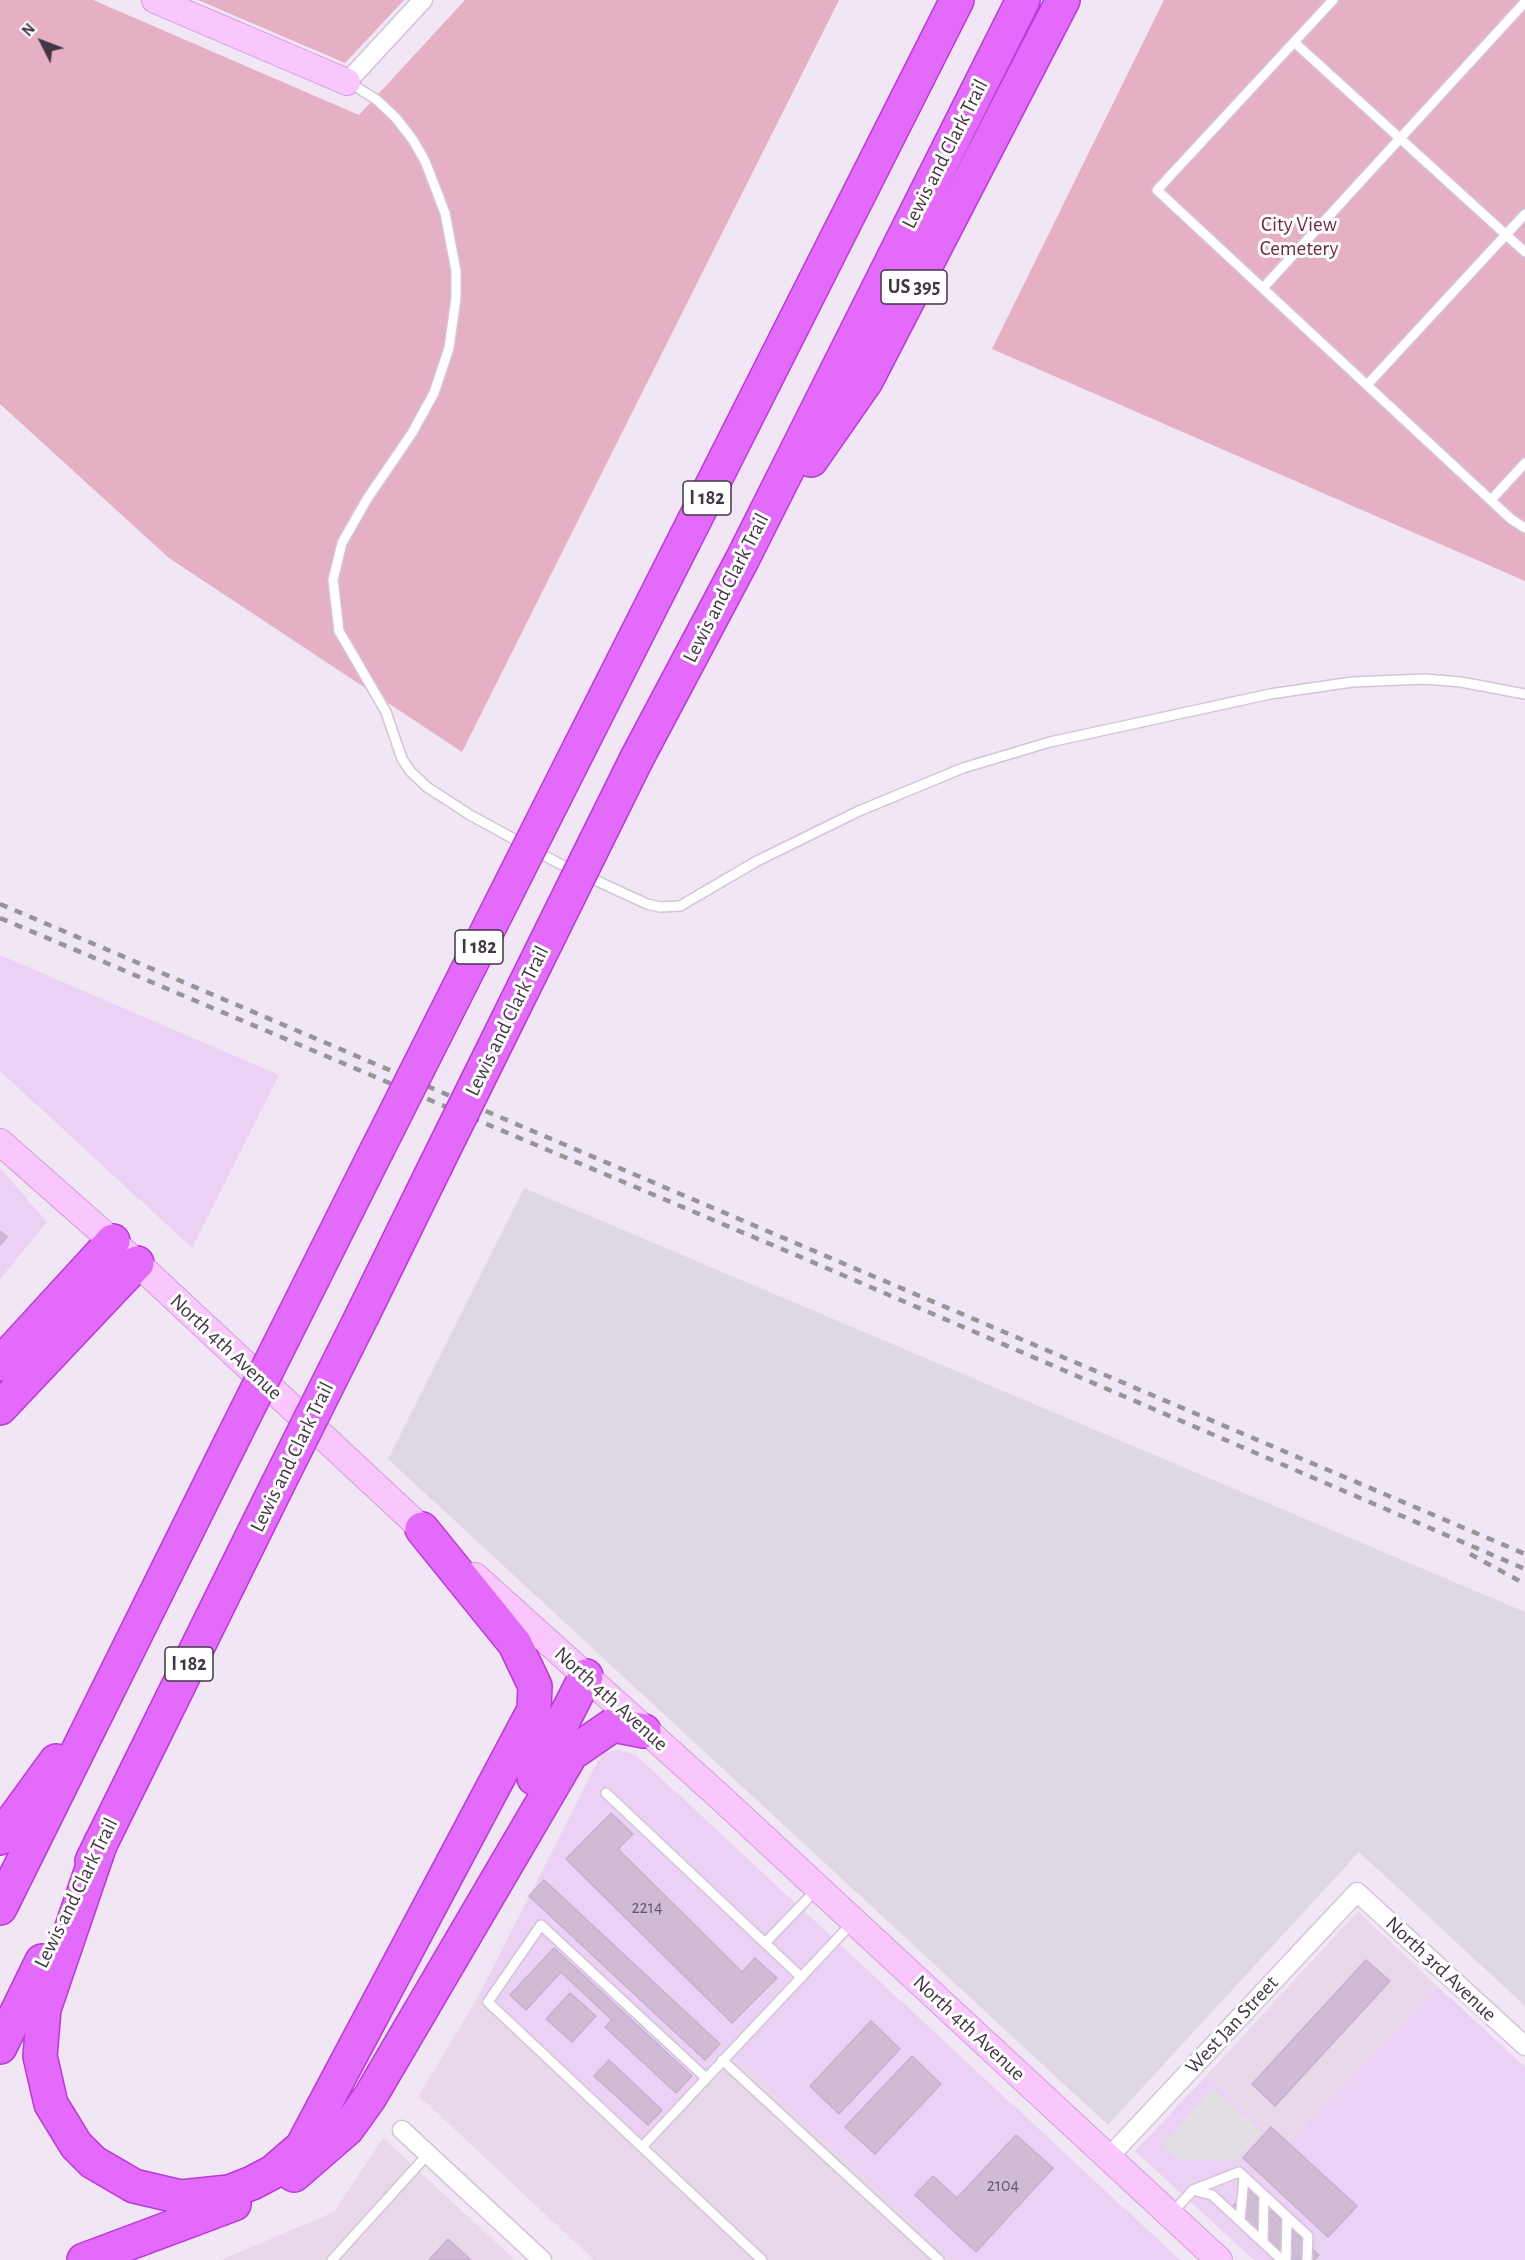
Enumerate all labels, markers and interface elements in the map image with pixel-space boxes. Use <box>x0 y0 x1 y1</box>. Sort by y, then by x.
north arrow <box>12 12 72 72</box>
text: N <box>19 20 38 39</box>
street label: Lewis and Clark Trail <box>897 75 993 233</box>
park label: City View Cemetery <box>1260 212 1338 262</box>
road number: US 395 <box>881 270 947 304</box>
road number: I 182 <box>683 481 731 515</box>
street label: Lewis and Clark Trail <box>678 509 774 667</box>
road number: I 182 <box>455 930 503 964</box>
street label: Lewis and Clark Trail <box>460 942 554 1100</box>
street label: North 4th Avenue <box>165 1289 287 1405</box>
street label: Lewis and Clark Trail <box>245 1378 339 1536</box>
street label: North 4th Avenue <box>549 1641 673 1757</box>
road number: I 182 <box>165 1647 213 1681</box>
street label: Lewis and Clark Trail <box>29 1814 123 1972</box>
house number: 2214 <box>631 1897 663 1919</box>
street label: North 3rd Avenue <box>1380 1911 1502 2027</box>
street label: North 4th Avenue <box>908 1970 1030 2086</box>
street label: West Jan Street <box>1180 1971 1284 2079</box>
house number: 2104 <box>987 2175 1019 2197</box>

